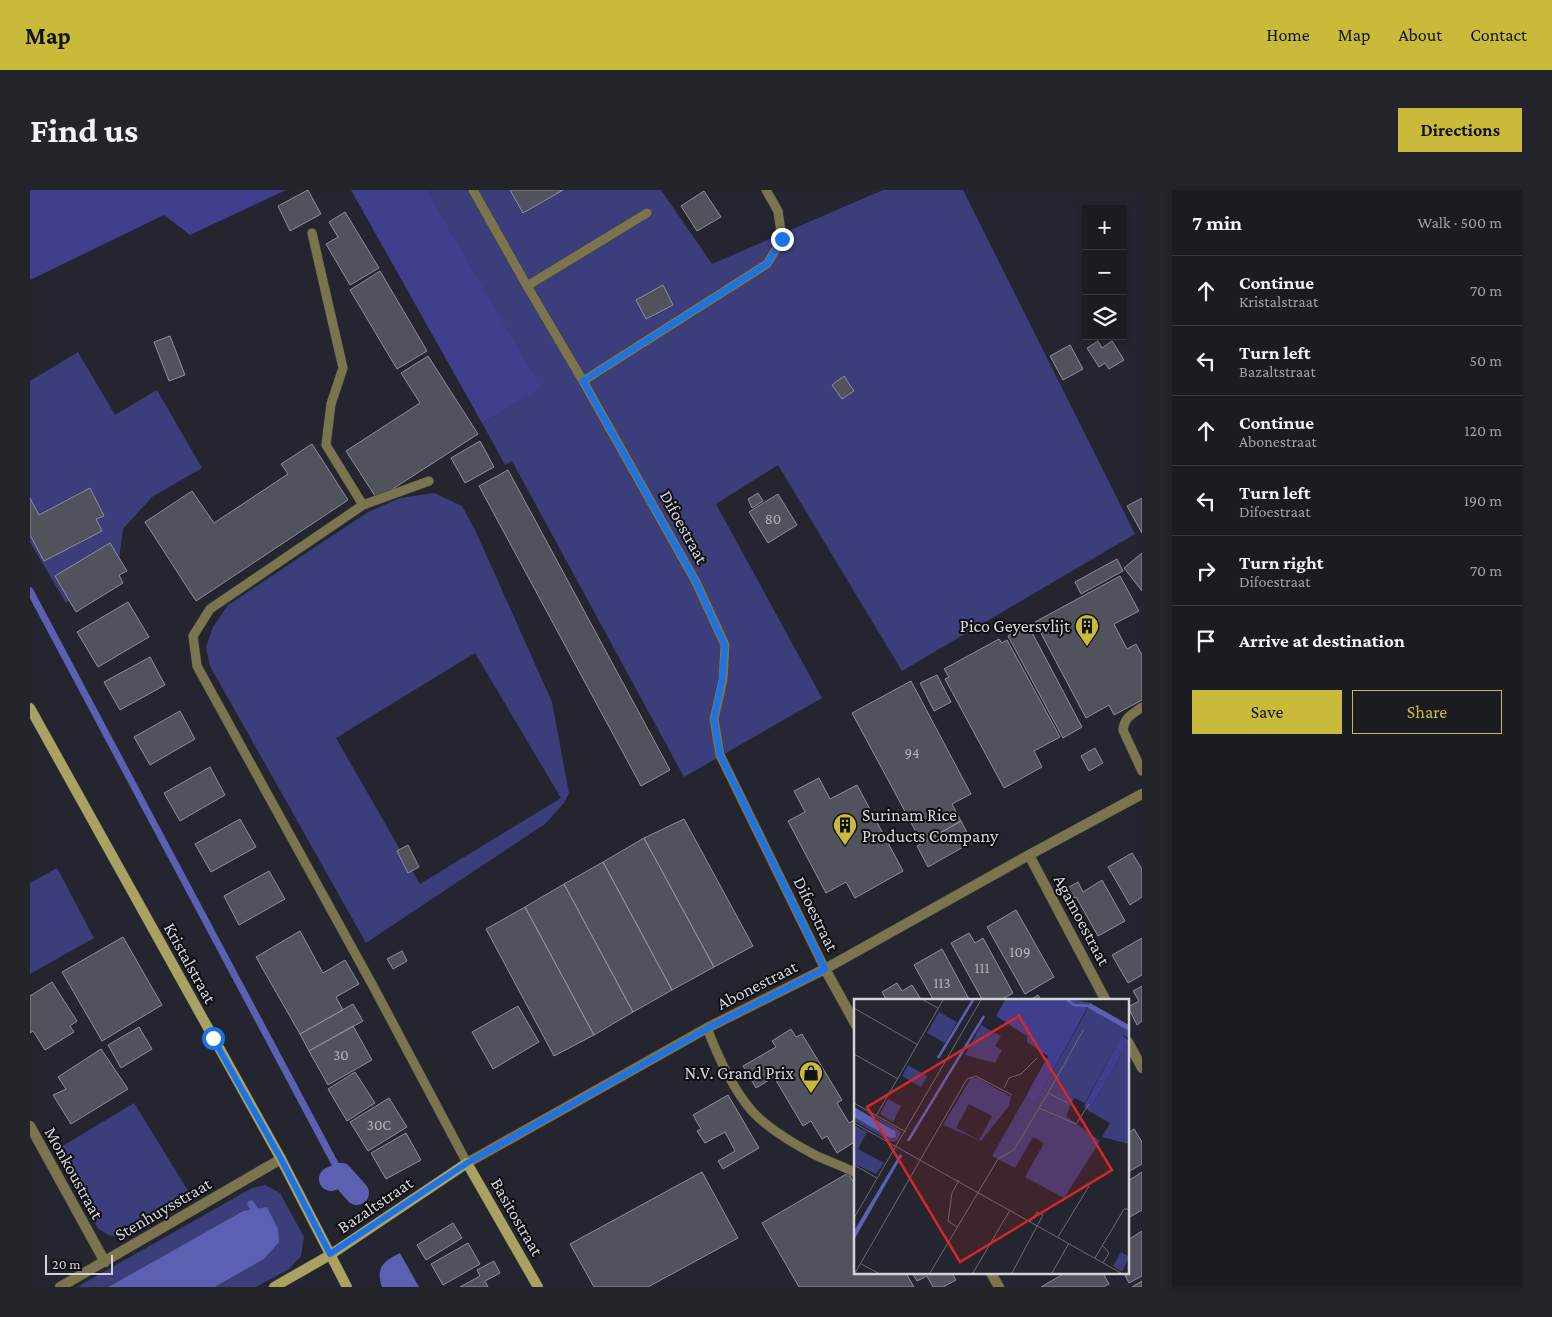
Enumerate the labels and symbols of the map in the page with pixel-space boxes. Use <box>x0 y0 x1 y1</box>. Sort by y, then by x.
route end <box>771 228 794 251</box>
street label: Difoestraat <box>656 487 713 568</box>
house number: 80 <box>765 511 781 527</box>
building icon: Pico Geyersvlijt <box>1074 613 1100 647</box>
place label: Pico Geyersvlijt <box>960 616 1071 637</box>
house number: 94 <box>904 745 920 761</box>
place label: Surinam Rice Products Company <box>862 805 999 846</box>
building icon: Surinam Rice Products Company <box>832 812 858 846</box>
street label: Agamoestraat <box>1050 871 1115 970</box>
street label: Difoestraat <box>789 873 843 955</box>
street label: Kristalstraat <box>160 919 221 1008</box>
house number: 109 <box>1009 944 1031 960</box>
street label: Abonestraat <box>713 956 801 1014</box>
house number: 111 <box>975 960 989 976</box>
house number: 113 <box>933 975 951 991</box>
inset map <box>854 999 1130 1274</box>
route start <box>202 1027 225 1050</box>
house number: 30 <box>333 1047 349 1063</box>
shop icon: N.V. Grand Prix <box>798 1060 824 1094</box>
place label: N.V. Grand Prix <box>684 1063 795 1083</box>
house number: 30C <box>367 1117 391 1133</box>
street label: Monkoustraat <box>40 1123 108 1223</box>
street label: Bazaltstraat <box>334 1172 417 1237</box>
street label: Stenhuysstraat <box>111 1173 216 1245</box>
street label: Basitostraat <box>487 1175 548 1260</box>
scale bar <box>45 1252 112 1275</box>

